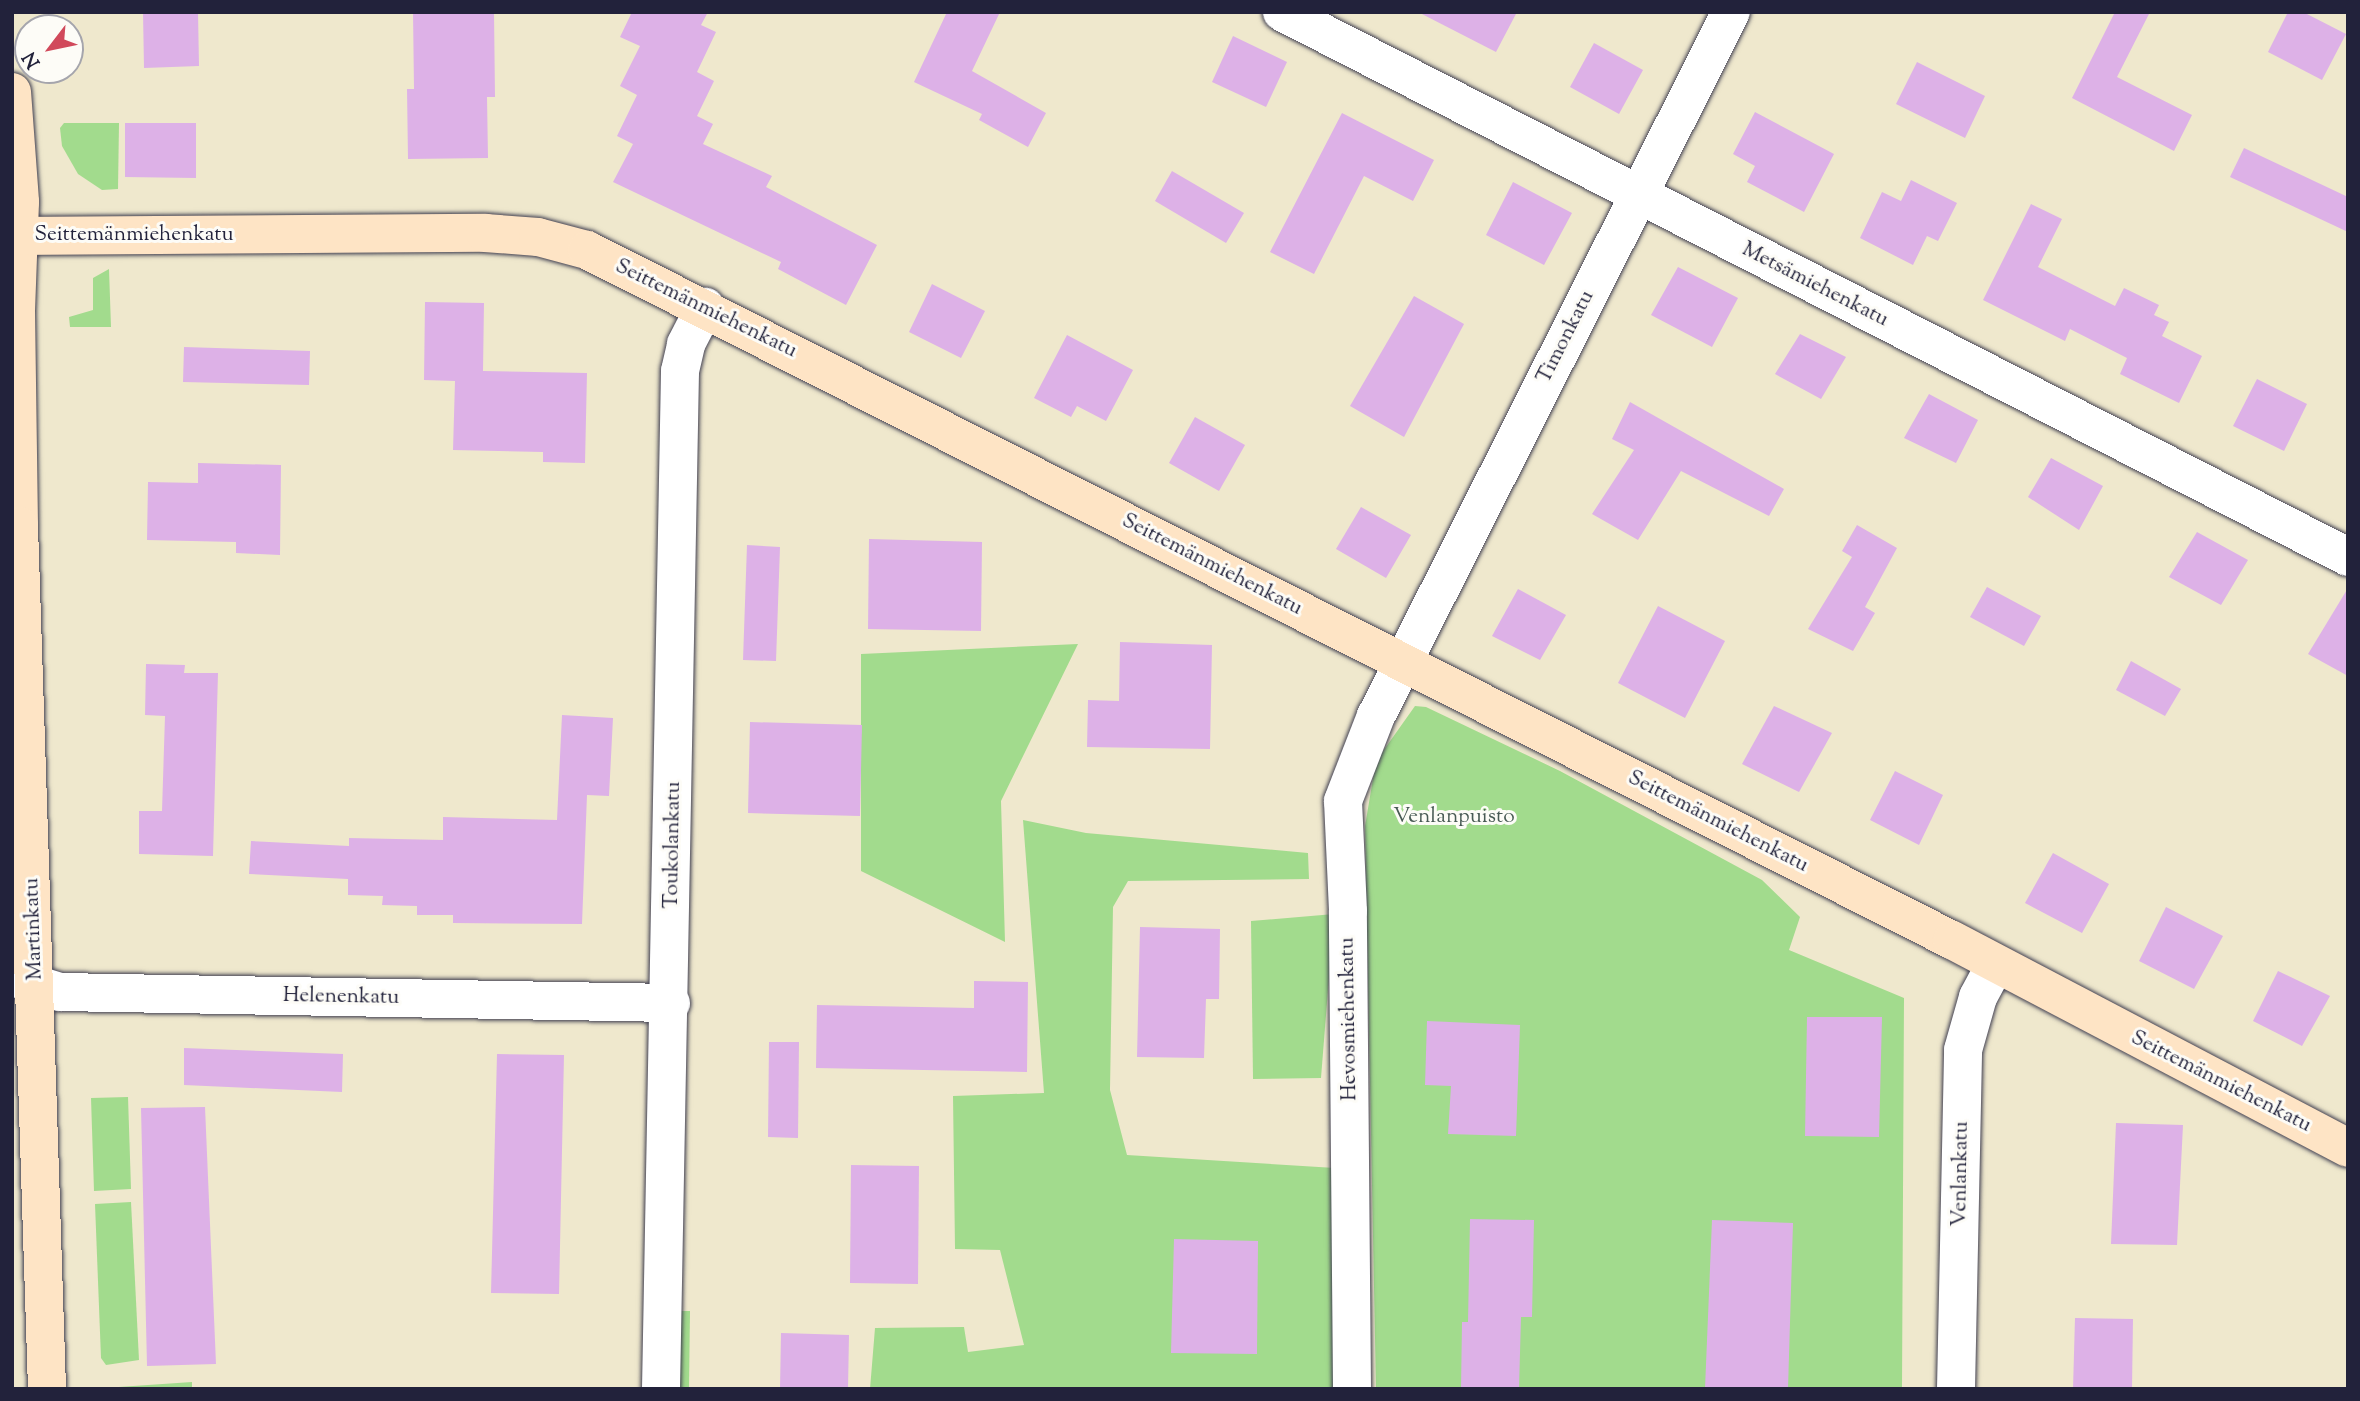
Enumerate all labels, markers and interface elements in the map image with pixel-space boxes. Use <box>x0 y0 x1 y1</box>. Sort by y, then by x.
north arrow <box>14 14 84 84</box>
text: N <box>17 46 48 73</box>
street label: Seittemänmiehenkatu <box>34 222 234 248</box>
street label: Metsämiehenkatu <box>1737 237 1893 333</box>
street label: Seittemänmiehenkatu <box>611 254 801 364</box>
street label: Timonkatu <box>1532 286 1600 388</box>
street label: Seittemänmiehenkatu <box>1118 509 1306 621</box>
street label: Seittemänmiehenkatu <box>1624 766 1812 878</box>
street label: Toukolankatu <box>659 781 687 909</box>
park label: Venlanpuisto <box>1393 804 1515 830</box>
street label: Martinkatu <box>20 877 48 981</box>
street label: Hevosmiehenkatu <box>1335 937 1363 1101</box>
street label: Helenenkatu <box>283 983 399 1011</box>
street label: Seittemänmiehenkatu <box>2127 1026 2315 1138</box>
street label: Venlankatu <box>1947 1121 1975 1227</box>

